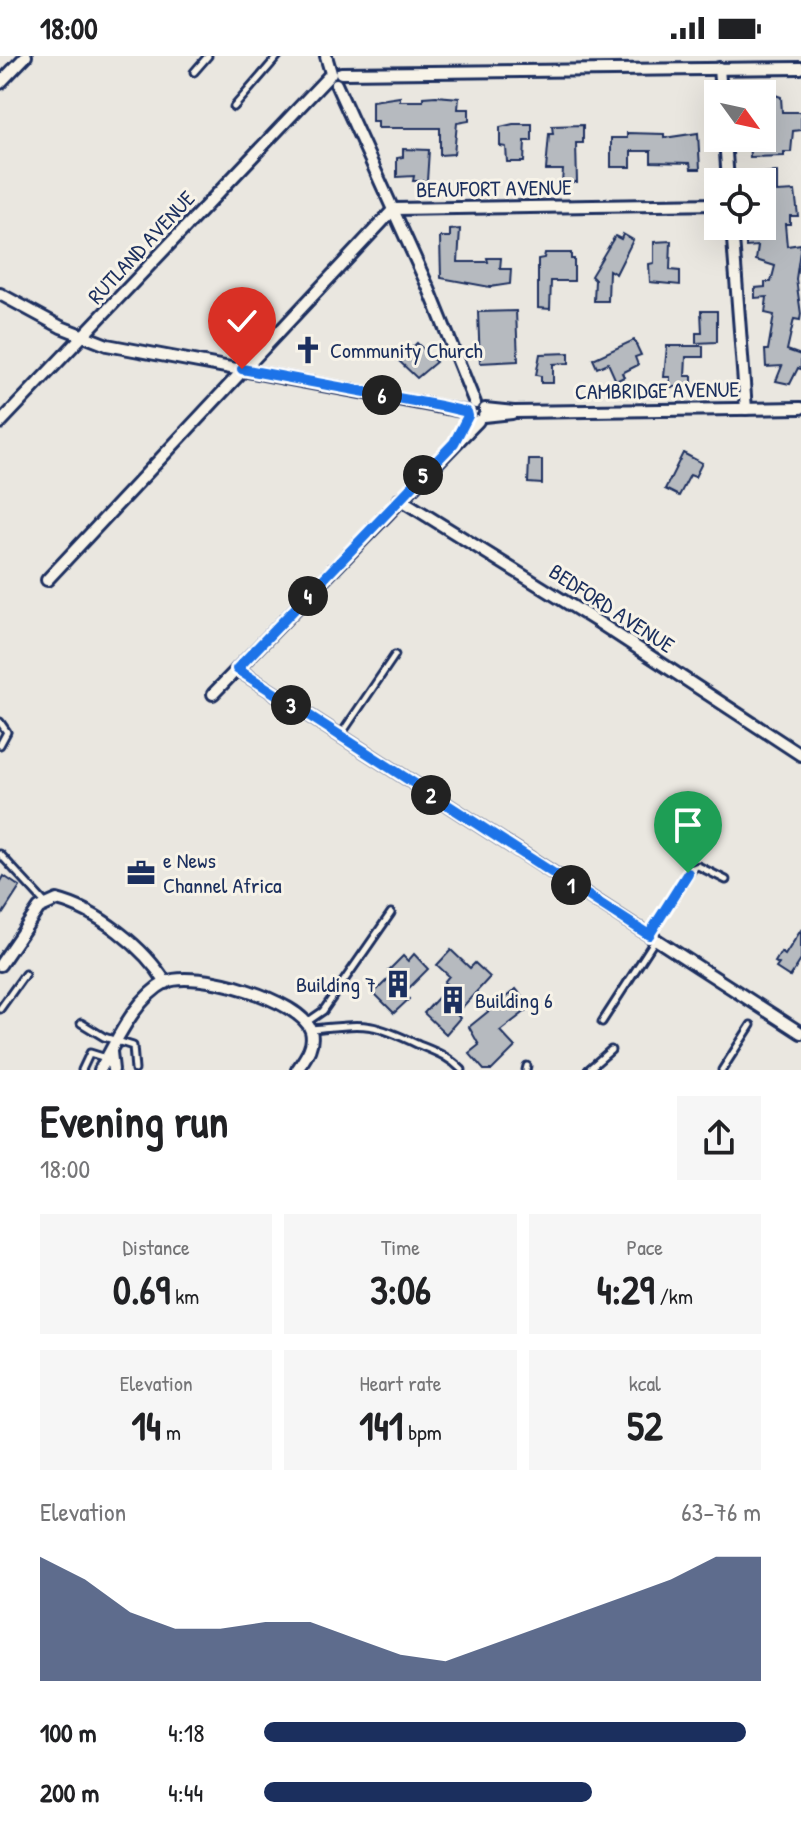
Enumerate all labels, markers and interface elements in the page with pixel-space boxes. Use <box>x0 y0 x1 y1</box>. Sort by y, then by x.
text: 18:00 <box>40 8 98 48</box>
north arrow <box>704 80 776 152</box>
map controls <box>704 80 776 240</box>
button: locate <box>704 168 776 240</box>
street label: BEAUFORT AVENUE <box>416 172 572 204</box>
street label: RUTLAND AVENUE <box>81 184 202 310</box>
pin <box>208 287 276 369</box>
icon: check <box>220 299 264 343</box>
church icon: Community Church <box>293 335 323 365</box>
place label: Community Church <box>330 335 483 365</box>
street label: CAMBRIDGE AVENUE <box>575 374 740 406</box>
pin: 6 <box>362 375 402 415</box>
text: 6 <box>378 380 386 410</box>
pin: 5 <box>403 455 443 495</box>
text: 5 <box>418 460 428 490</box>
street label: BEDFORD AVENUE <box>544 556 681 660</box>
pin: 4 <box>288 576 328 616</box>
text: 4 <box>304 581 312 611</box>
pin: 3 <box>271 685 311 725</box>
text: 3 <box>286 690 296 720</box>
pin: 2 <box>411 775 451 815</box>
text: 2 <box>426 780 436 810</box>
pin <box>654 791 722 873</box>
icon: arrive <box>666 803 710 847</box>
place label: e News Channel Africa <box>163 845 282 900</box>
office icon: e News Channel Africa <box>126 858 156 888</box>
pin: 1 <box>551 865 591 905</box>
text: 1 <box>567 870 575 900</box>
place label: Building 7 <box>296 969 376 999</box>
building icon: Building 7 <box>383 969 413 999</box>
building icon: Building 6 <box>438 985 468 1015</box>
place label: Building 6 <box>475 985 553 1015</box>
text: Evening run <box>40 1091 228 1151</box>
button: share <box>677 1096 761 1180</box>
text: 18:00 <box>40 1151 90 1186</box>
text: Distance <box>123 1232 190 1262</box>
text: Time <box>381 1232 420 1262</box>
text: Pace <box>627 1232 663 1262</box>
text: 0.69 <box>113 1262 170 1316</box>
text: 3:06 <box>370 1262 431 1316</box>
text: 4:29 <box>597 1262 654 1316</box>
text: km <box>170 1281 199 1311</box>
text: /km <box>654 1281 693 1311</box>
text: Elevation <box>120 1368 193 1398</box>
text: Heart rate <box>359 1368 442 1398</box>
text: kcal <box>629 1368 661 1398</box>
text: 14 <box>131 1398 161 1452</box>
text: 141 <box>359 1398 403 1452</box>
text: 52 <box>627 1398 663 1452</box>
text: m <box>161 1417 181 1447</box>
text: bpm <box>403 1417 442 1447</box>
text: Elevation <box>40 1494 126 1529</box>
text: 63–76 m <box>681 1494 761 1529</box>
text: 100 m <box>40 1715 96 1750</box>
text: 4:18 <box>168 1715 204 1750</box>
text: 200 m <box>40 1775 99 1810</box>
text: 4:44 <box>168 1775 203 1810</box>

